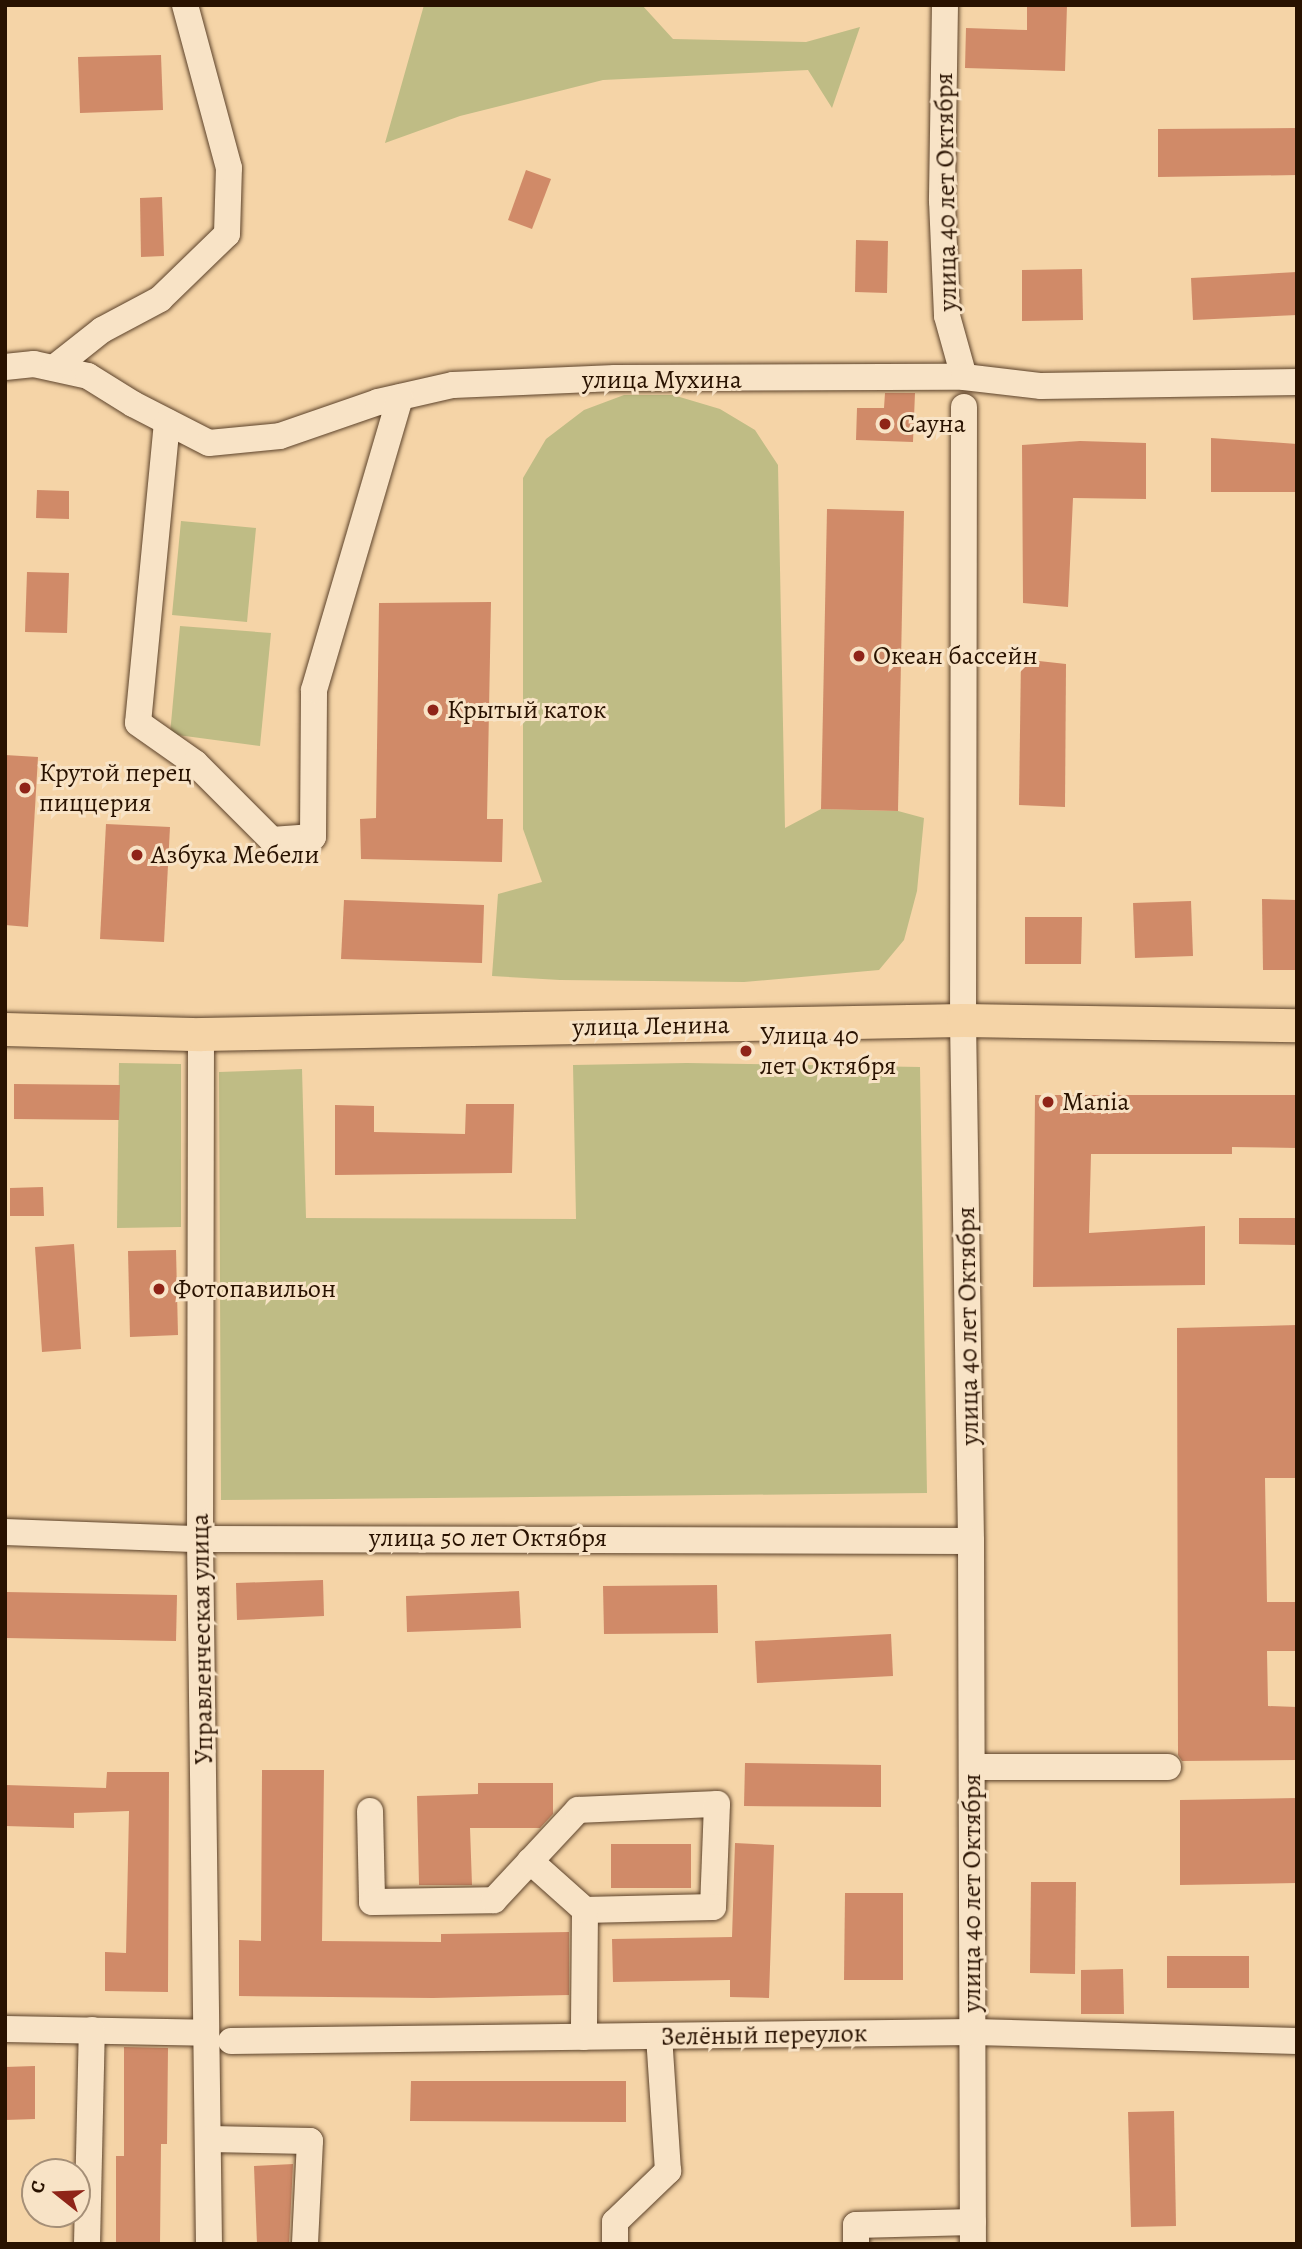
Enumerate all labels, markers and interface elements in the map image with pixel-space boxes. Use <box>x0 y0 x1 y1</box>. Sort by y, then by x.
street label: улица 40 лет Октября <box>928 72 964 312</box>
street label: улица Мухина <box>582 364 742 396</box>
place label: Сауна <box>899 408 966 440</box>
marker: Сауна <box>877 416 893 432</box>
place label: Океан бассейн <box>873 640 1038 672</box>
marker: Океан бассейн <box>851 648 867 664</box>
place label: Крытый каток <box>447 694 607 726</box>
marker: Крытый каток <box>425 702 441 718</box>
place label: Крутой перец пиццерия <box>39 757 192 818</box>
marker: Крутой перец пиццерия <box>17 780 33 796</box>
place label: Азбука Мебели <box>151 839 319 871</box>
marker: Азбука Мебели <box>129 847 145 863</box>
street label: улица Ленина <box>572 1009 730 1043</box>
place label: Улица 40 лет Октября <box>760 1020 896 1082</box>
marker: Улица 40 лет Октября <box>738 1043 754 1059</box>
place label: Mania <box>1062 1086 1130 1118</box>
marker: Mania <box>1040 1094 1056 1110</box>
street label: улица 40 лет Октября <box>950 1206 986 1446</box>
place label: Фотопавильон <box>173 1273 336 1305</box>
marker: Фотопавильон <box>151 1281 167 1297</box>
street label: Управленческая улица <box>184 1513 220 1765</box>
street label: улица 50 лет Октября <box>369 1522 607 1554</box>
street label: улица 40 лет Октября <box>956 1774 988 2012</box>
street label: Зелёный переулок <box>661 2018 867 2052</box>
north arrow <box>21 2158 91 2228</box>
text: С <box>24 2178 52 2197</box>

